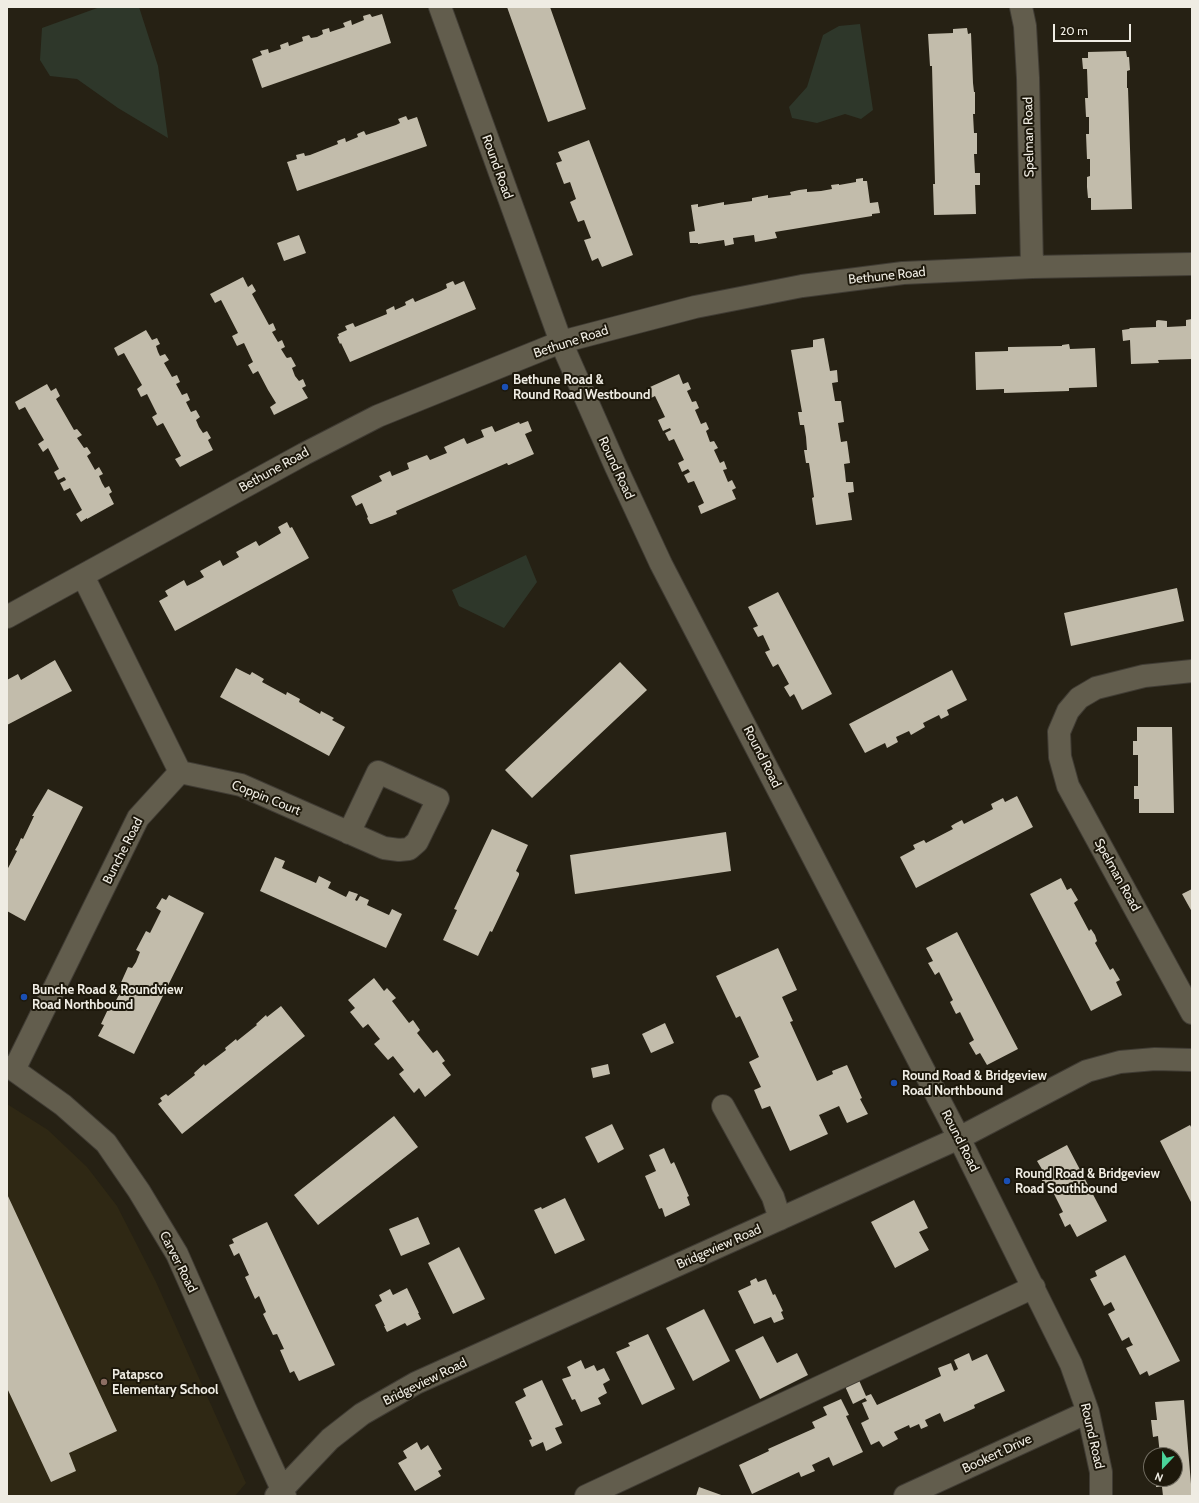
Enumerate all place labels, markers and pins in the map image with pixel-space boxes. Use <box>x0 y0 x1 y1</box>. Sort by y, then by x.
place label: Bethune Road & Round Road Westbound <box>513 372 650 403</box>
marker: Bethune Road & Round Road Westbound <box>500 382 510 392</box>
place label: Bunche Road & Roundview Road Northbound <box>32 982 183 1013</box>
marker: Bunche Road & Roundview Road Northbound <box>19 992 29 1002</box>
place label: Round Road & Bridgeview Road Northbound <box>902 1068 1047 1099</box>
marker: Round Road & Bridgeview Road Northbound <box>889 1078 899 1088</box>
place label: Round Road & Bridgeview Road Southbound <box>1015 1166 1160 1197</box>
marker: Round Road & Bridgeview Road Southbound <box>1002 1176 1012 1186</box>
place label: Patapsco Elementary School <box>112 1367 219 1398</box>
marker: Patapsco Elementary School <box>99 1377 109 1387</box>

